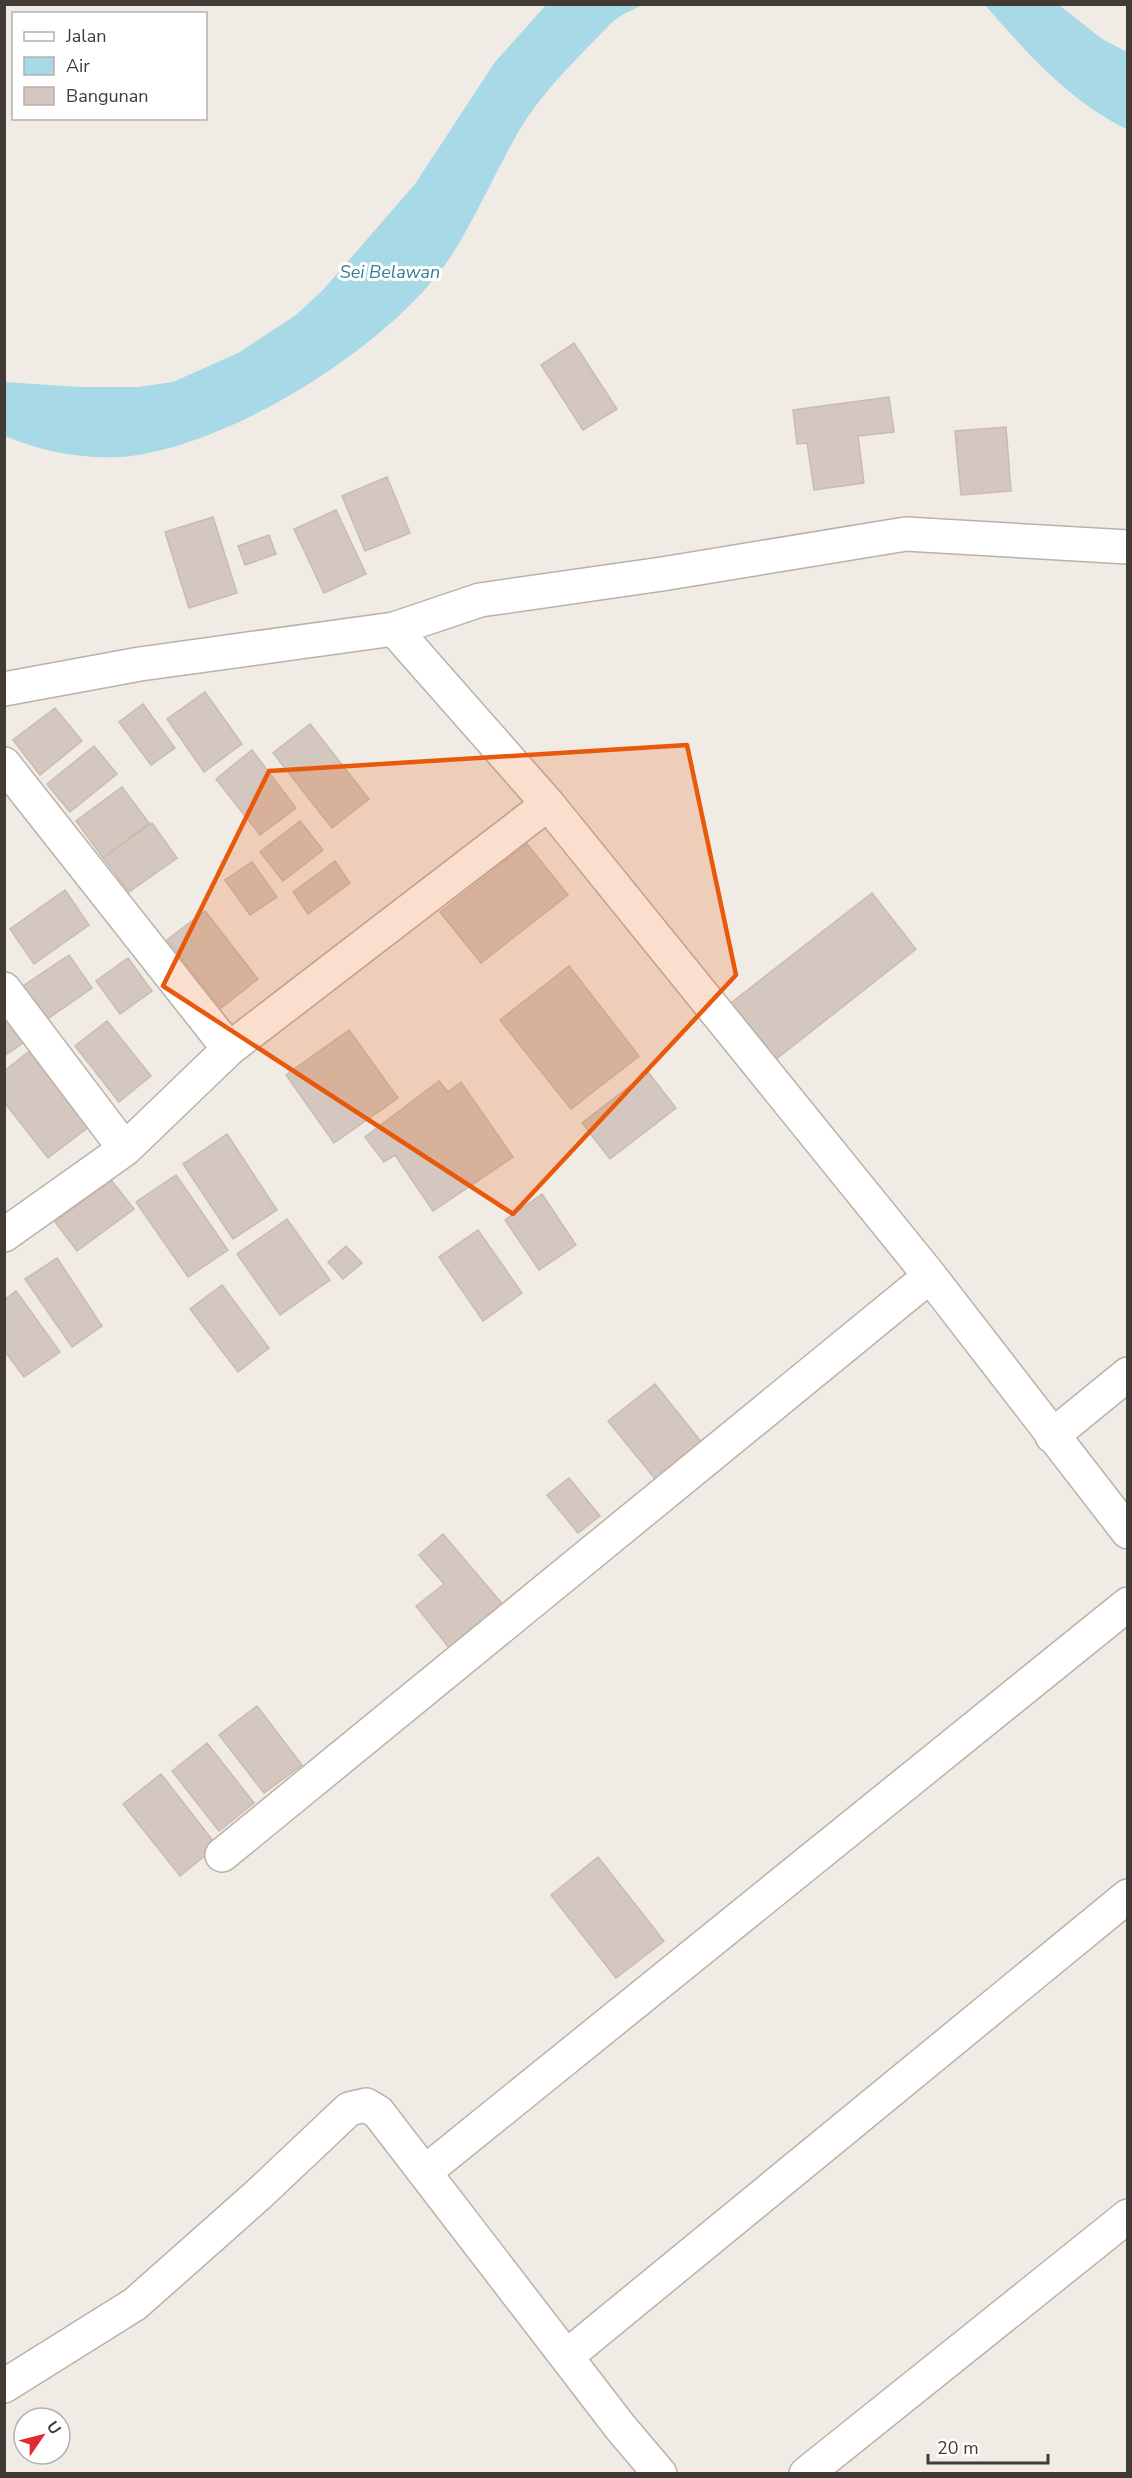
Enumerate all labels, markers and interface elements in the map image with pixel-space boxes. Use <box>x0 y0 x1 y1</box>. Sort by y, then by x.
legend <box>12 12 207 120</box>
text: Jalan <box>65 24 106 48</box>
text: Air <box>66 54 90 78</box>
text: Bangunan <box>66 84 149 108</box>
water label: Sei Belawan <box>340 260 440 284</box>
north arrow <box>12 2406 72 2466</box>
text: U <box>41 2417 66 2439</box>
scale bar <box>928 2427 1048 2465</box>
text: 20 m <box>937 2436 979 2460</box>

